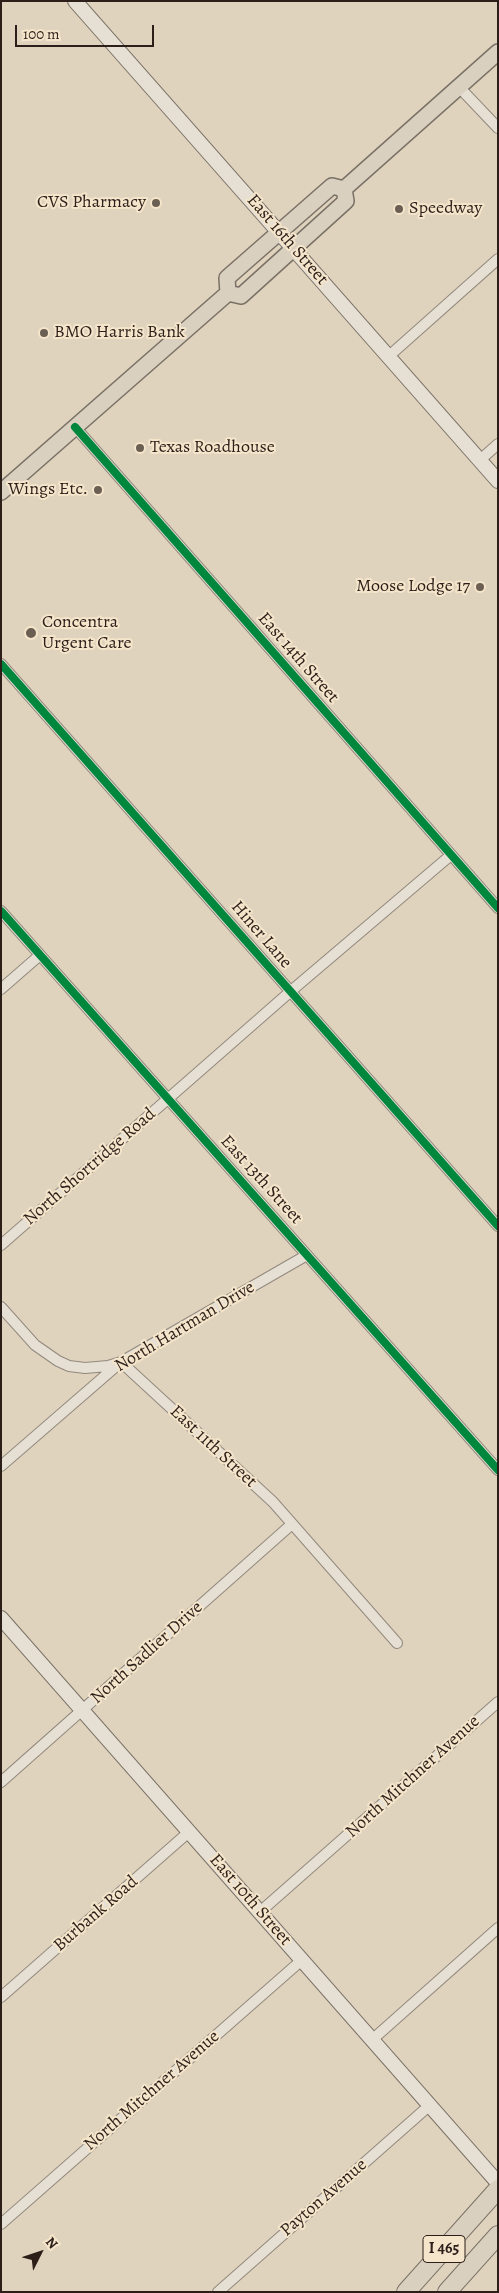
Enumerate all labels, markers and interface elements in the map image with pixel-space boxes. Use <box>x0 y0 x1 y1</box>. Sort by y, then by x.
scale bar <box>18 15 156 47</box>
text: 100 m <box>23 24 60 44</box>
street label: East 16th Street <box>242 190 332 290</box>
place label: CVS Pharmacy <box>37 192 146 214</box>
marker: CVS Pharmacy <box>150 197 162 209</box>
place label: Speedway <box>409 198 482 220</box>
marker: Speedway <box>393 203 405 215</box>
place label: BMO Harris Bank <box>54 322 185 344</box>
marker: BMO Harris Bank <box>38 327 50 339</box>
place label: Texas Roadhouse <box>150 437 275 459</box>
marker: Texas Roadhouse <box>134 442 146 454</box>
place label: Wings Etc. <box>8 479 88 501</box>
marker: Wings Etc. <box>92 484 104 496</box>
place label: Moose Lodge 17 <box>356 576 470 598</box>
marker: Moose Lodge 17 <box>474 581 486 593</box>
street label: East 14th Street <box>253 608 343 708</box>
place label: Concentra Urgent Care <box>42 612 132 654</box>
marker: Concentra Urgent Care <box>24 626 38 640</box>
street label: Hiner Lane <box>226 897 296 973</box>
street label: North Shortridge Road <box>19 1104 161 1230</box>
street label: East 13th Street <box>215 1131 307 1229</box>
street label: North Hartman Drive <box>111 1277 259 1377</box>
street label: East 11th Street <box>165 1401 261 1493</box>
street label: North Sadlier Drive <box>87 1597 207 1709</box>
street label: North Mitchner Avenue <box>342 1711 484 1843</box>
street label: East 10th Street <box>204 1850 296 1950</box>
street label: Burbank Road <box>49 1871 143 1957</box>
street label: North Mitchner Avenue <box>80 2026 224 2156</box>
street label: Payton Avenue <box>276 2155 372 2241</box>
north arrow <box>15 2228 65 2278</box>
text: N <box>41 2233 62 2253</box>
road number: I 465 <box>423 2236 465 2262</box>

